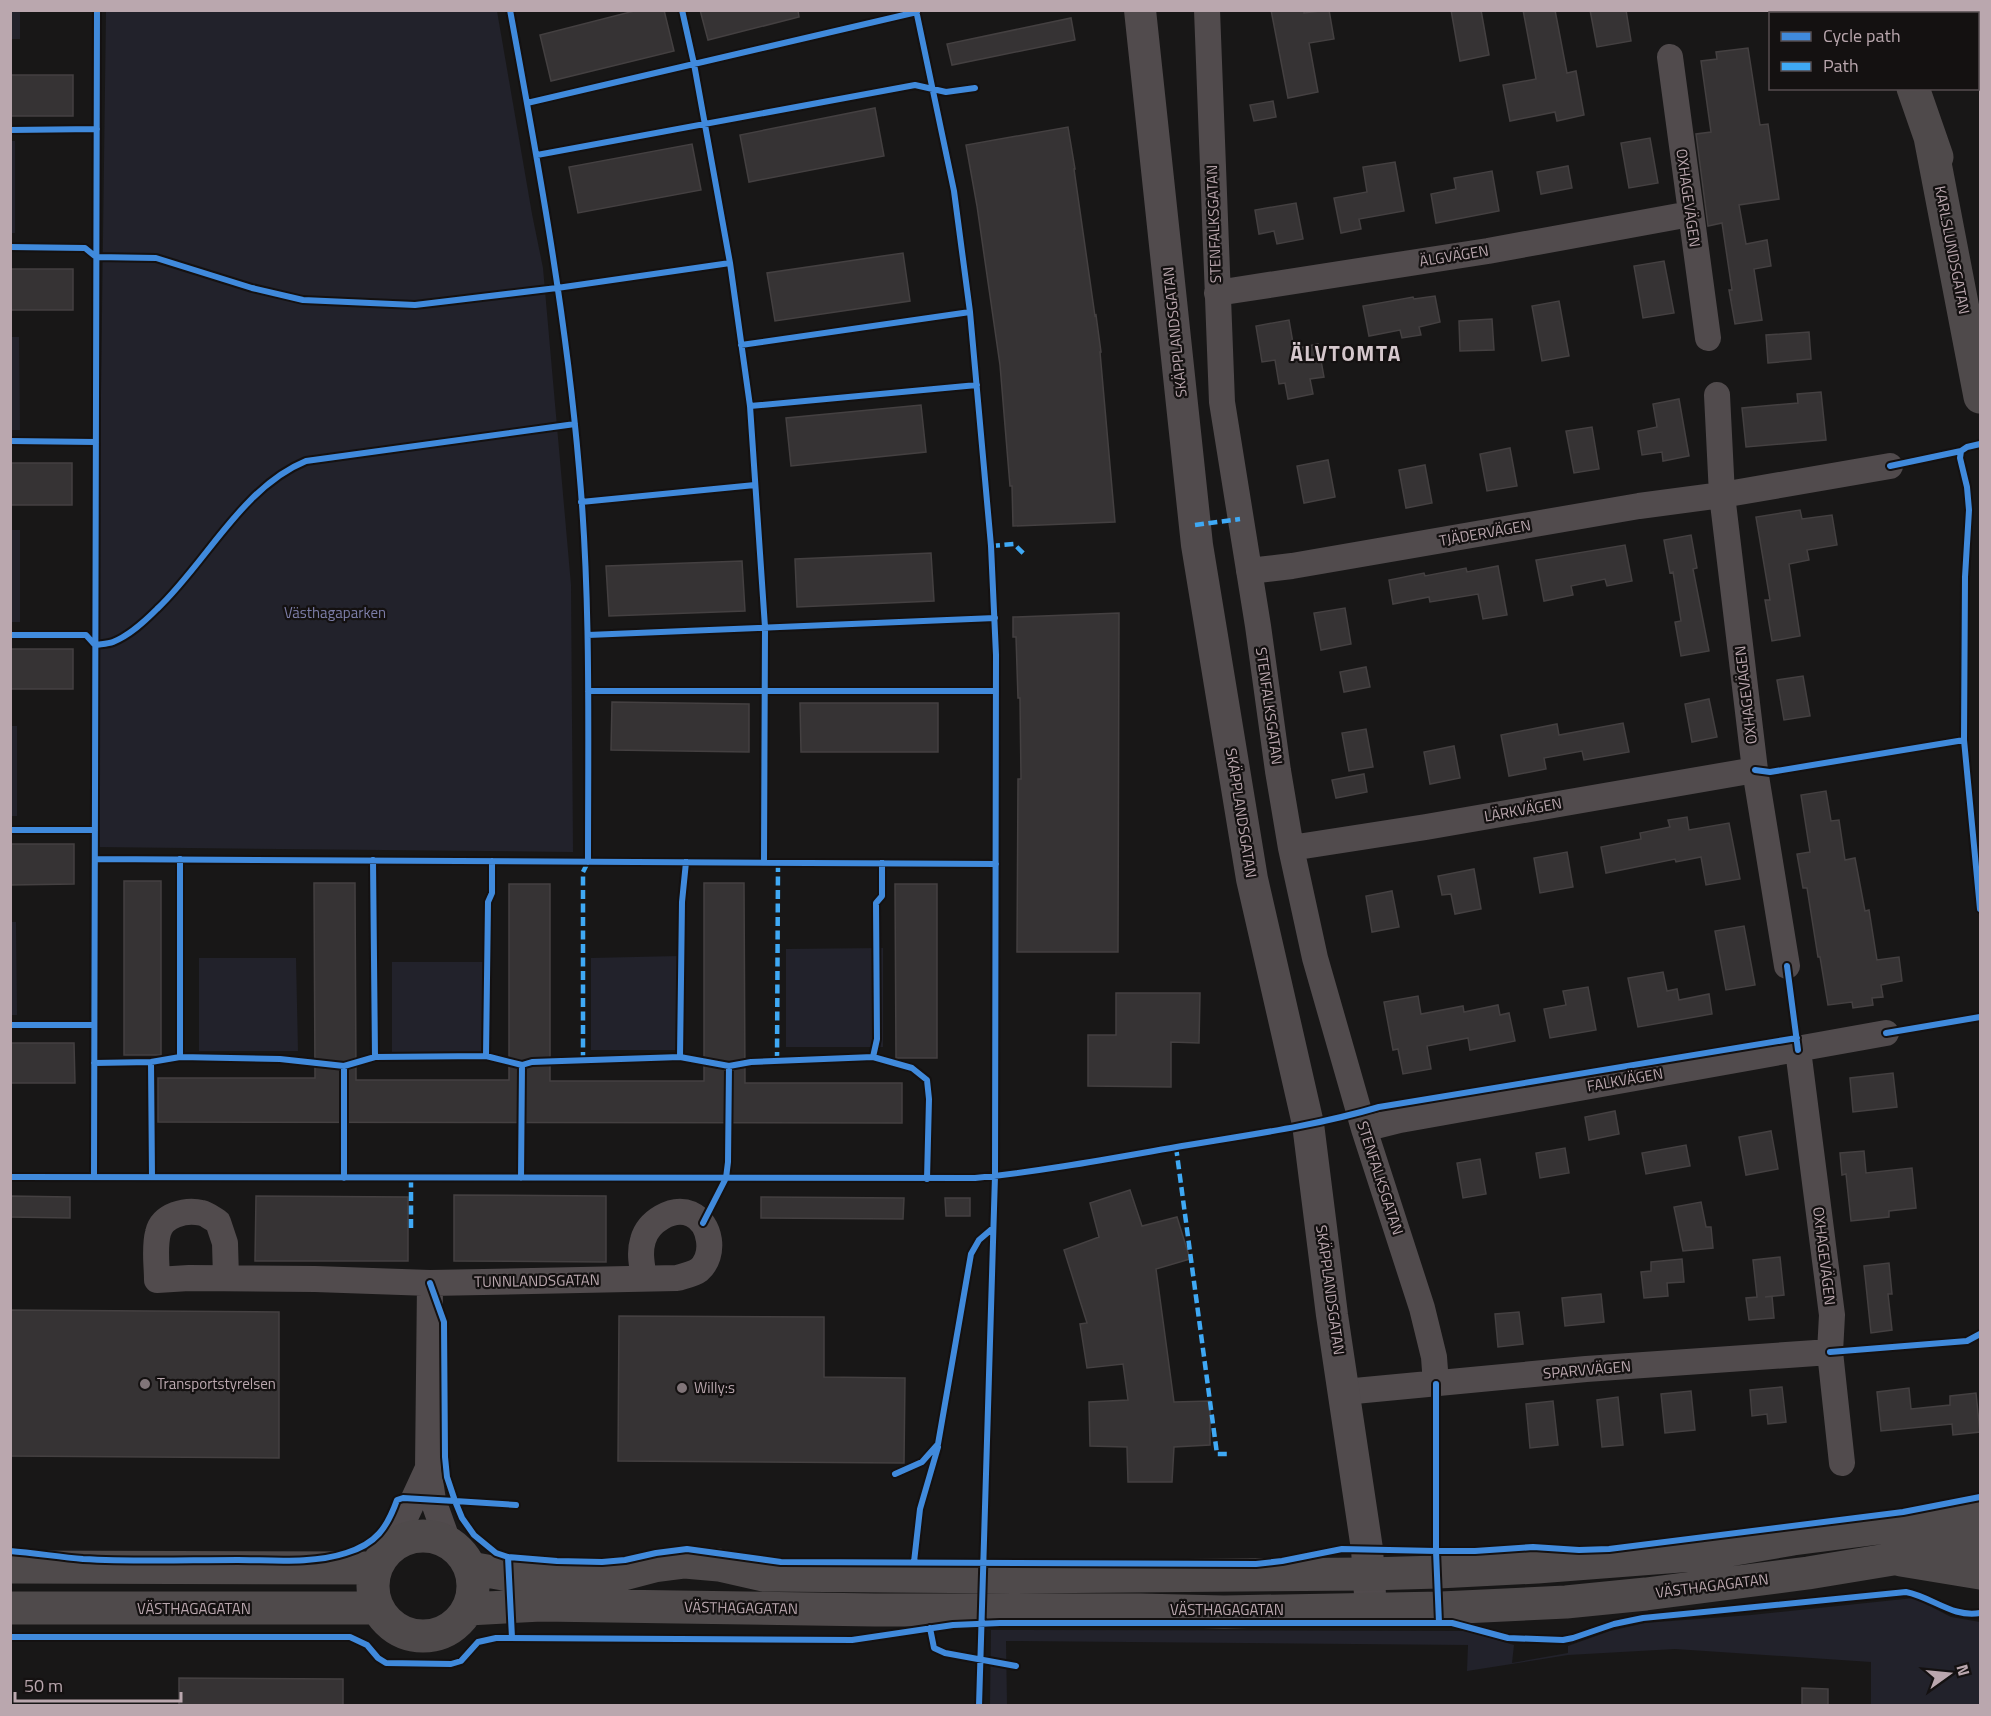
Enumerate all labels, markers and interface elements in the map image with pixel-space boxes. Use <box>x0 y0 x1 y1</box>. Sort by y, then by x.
legend <box>1769 12 1979 90</box>
text: Cycle path <box>1823 22 1901 49</box>
text: Path <box>1823 52 1859 79</box>
street label: OXHAGEVÄGEN <box>1670 147 1707 249</box>
street label: STENFALKSGATAN <box>1200 164 1227 284</box>
street label: KARLSLUNDSGATAN <box>1929 184 1976 316</box>
street label: ÄLGVÄGEN <box>1418 239 1490 272</box>
street label: SKÄPPLANDSGATAN <box>1156 266 1193 399</box>
district label: ÄLVTOMTA <box>1290 337 1402 369</box>
street label: TJÄDERVÄGEN <box>1437 513 1533 552</box>
park label: Västhagaparken <box>284 601 386 624</box>
street label: OXHAGEVÄGEN <box>1728 644 1763 746</box>
street label: STENFALKSGATAN <box>1250 646 1289 766</box>
street label: SKÄPPLANDSGATAN <box>1220 746 1263 880</box>
street label: LÄRKVÄGEN <box>1482 791 1564 828</box>
street label: FALKVÄGEN <box>1585 1062 1665 1098</box>
street label: STENFALKSGATAN <box>1351 1118 1410 1238</box>
street label: OXHAGEVÄGEN <box>1807 1205 1842 1307</box>
street label: SKÄPPLANDSGATAN <box>1310 1223 1351 1357</box>
street label: TUNNLANDSGATAN <box>474 1268 600 1293</box>
street label: SPARVVÄGEN <box>1542 1354 1632 1385</box>
place label: Transportstyrelsen <box>157 1372 276 1395</box>
place label: Willy:s <box>694 1376 735 1399</box>
marker: Transportstyrelsen <box>138 1377 152 1391</box>
marker: Willy:s <box>675 1381 689 1395</box>
street label: VÄSTHAGAGATAN <box>1654 1567 1770 1604</box>
street label: VÄSTHAGAGATAN <box>684 1595 798 1620</box>
street label: VÄSTHAGAGATAN <box>137 1597 251 1620</box>
street label: VÄSTHAGAGATAN <box>1170 1598 1284 1621</box>
north arrow <box>1919 1644 1979 1704</box>
text: N <box>1950 1662 1977 1679</box>
scale bar <box>15 1665 182 1703</box>
text: 50 m <box>24 1672 63 1699</box>

